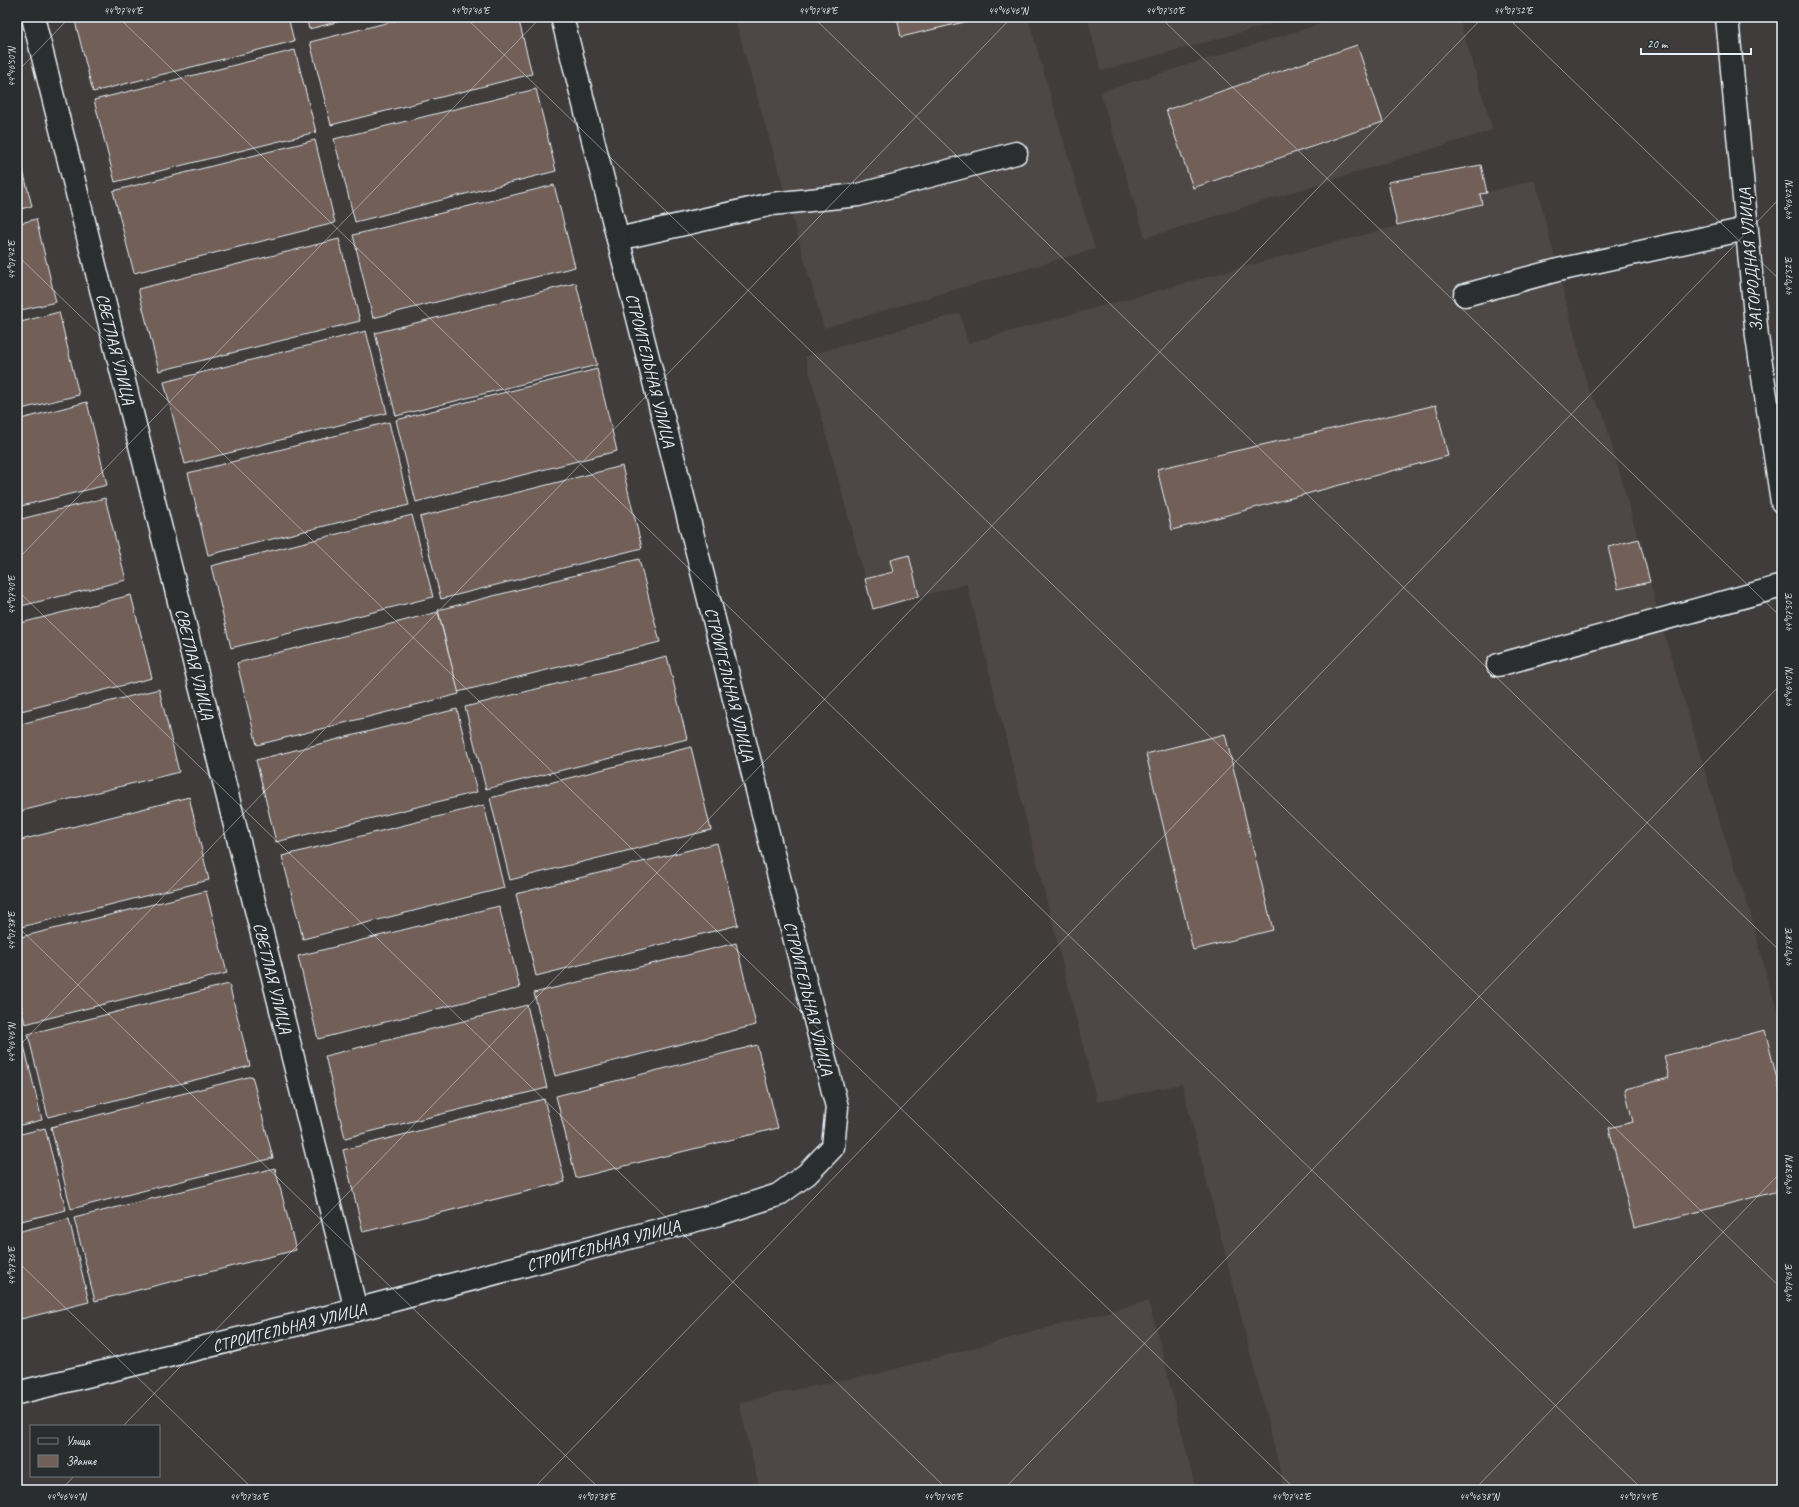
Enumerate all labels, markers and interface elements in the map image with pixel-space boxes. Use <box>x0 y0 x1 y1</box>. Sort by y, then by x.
text: 44°07'44"E <box>104 4 144 17</box>
text: 44°07'46"E <box>451 4 491 17</box>
text: 44°07'48"E <box>799 4 839 17</box>
text: 44°46'46"N <box>988 4 1030 17</box>
text: 44°07'50"E <box>1146 4 1186 17</box>
text: 44°07'52"E <box>1494 4 1534 17</box>
scale bar <box>1641 30 1751 56</box>
text: 20 m <box>1647 36 1669 52</box>
text: 44°46'50"N <box>5 45 18 87</box>
text: 44°46'42"N <box>1782 179 1795 221</box>
street label: ЗАГОРОДНАЯ УЛИЦА <box>1734 187 1767 333</box>
text: 44°07'42"E <box>5 239 18 279</box>
text: 44°07'52"E <box>1782 256 1795 296</box>
street label: СТРОИТЕЛЬНАЯ УЛИЦА <box>621 291 680 450</box>
street label: СВЕТЛАЯ УЛИЦА <box>92 292 140 407</box>
text: 44°07'40"E <box>5 574 18 614</box>
text: 44°07'50"E <box>1782 592 1795 632</box>
street label: СТРОИТЕЛЬНАЯ УЛИЦА <box>700 605 759 764</box>
street label: СВЕТЛАЯ УЛИЦА <box>171 607 219 722</box>
text: 44°46'40"N <box>1782 666 1795 708</box>
text: 44°07'38"E <box>5 910 18 950</box>
street label: СТРОИТЕЛЬНАЯ УЛИЦА <box>779 919 838 1078</box>
street label: СВЕТЛАЯ УЛИЦА <box>249 921 297 1036</box>
text: 44°07'48"E <box>1782 927 1795 967</box>
text: 44°46'46"N <box>5 1021 18 1063</box>
text: 44°46'38"N <box>1782 1154 1795 1196</box>
street label: СТРОИТЕЛЬНАЯ УЛИЦА <box>524 1215 683 1276</box>
text: 44°07'36"E <box>5 1245 18 1285</box>
text: 44°07'46"E <box>1782 1263 1795 1303</box>
street label: СТРОИТЕЛЬНАЯ УЛИЦА <box>210 1298 369 1357</box>
legend <box>30 1425 160 1477</box>
text: Улица <box>66 1433 91 1449</box>
text: Здание <box>66 1453 97 1469</box>
text: 44°46'44"N <box>46 1490 88 1503</box>
text: 44°07'36"E <box>230 1490 270 1503</box>
text: 44°07'38"E <box>577 1490 617 1503</box>
text: 44°07'40"E <box>924 1490 964 1503</box>
text: 44°07'42"E <box>1272 1490 1312 1503</box>
text: 44°46'38"N <box>1459 1490 1501 1503</box>
text: 44°07'44"E <box>1619 1490 1659 1503</box>

